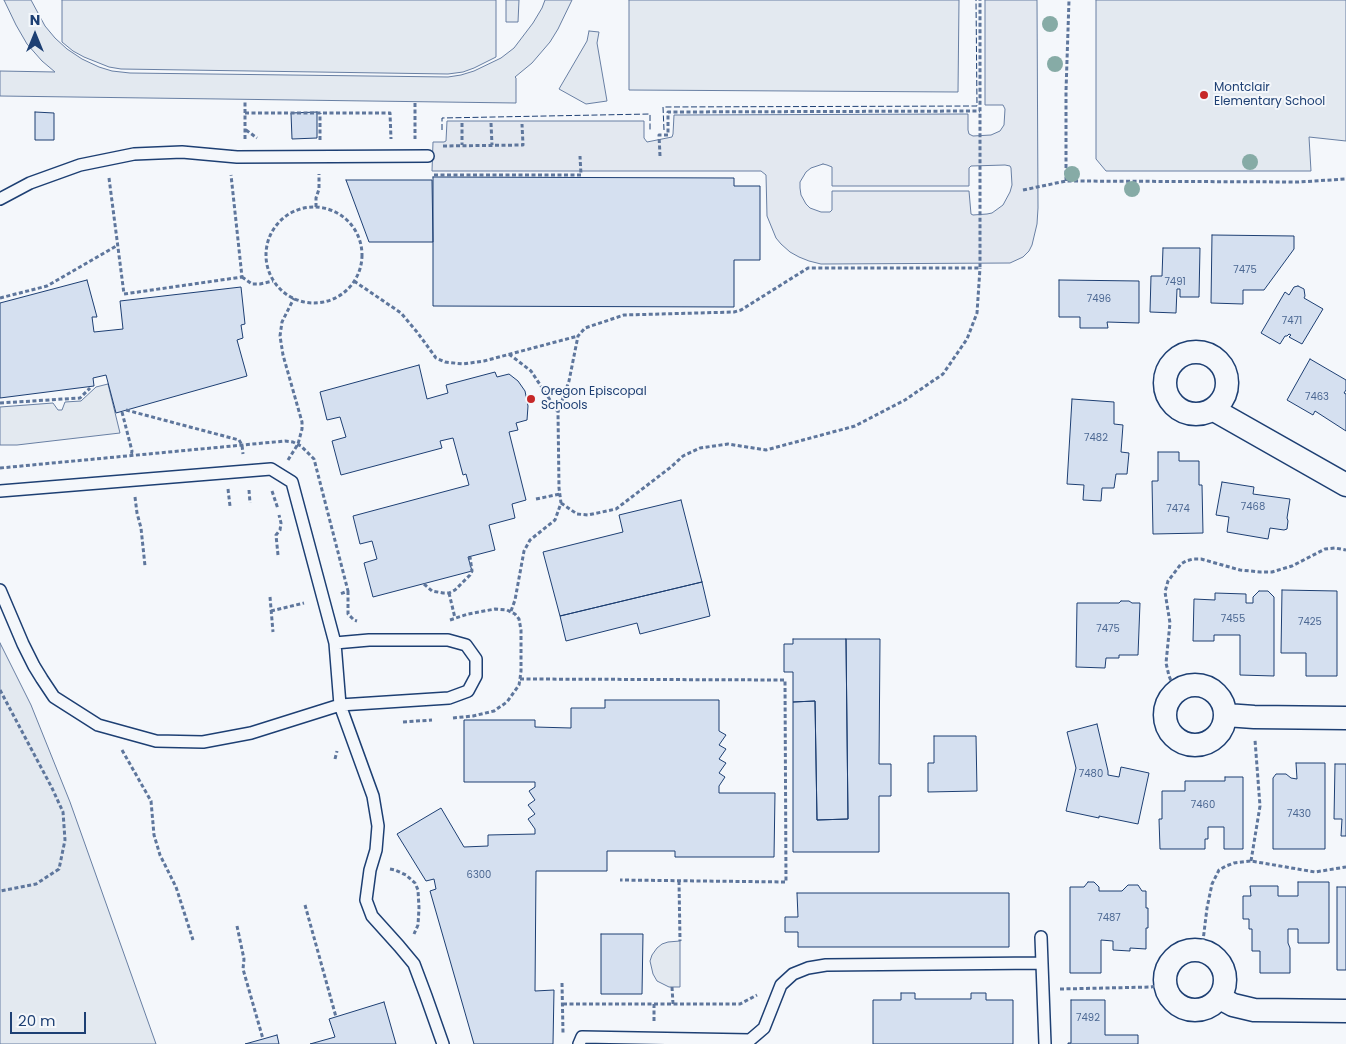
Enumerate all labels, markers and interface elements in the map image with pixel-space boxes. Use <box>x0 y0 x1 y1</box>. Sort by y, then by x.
north arrow <box>10 10 60 60</box>
text: N <box>30 10 40 30</box>
place label: Montclair Elementary School <box>1214 81 1325 109</box>
marker: Montclair Elementary School <box>1198 89 1210 101</box>
house number: 7475 <box>1233 264 1257 276</box>
house number: 7491 <box>1164 276 1186 288</box>
house number: 7496 <box>1087 293 1111 305</box>
house number: 7471 <box>1282 315 1302 327</box>
place label: Oregon Episcopal Schools <box>541 385 647 413</box>
house number: 7463 <box>1305 391 1329 403</box>
marker: Oregon Episcopal Schools <box>525 393 537 405</box>
house number: 7482 <box>1084 432 1108 444</box>
house number: 7468 <box>1241 501 1265 513</box>
house number: 7474 <box>1166 503 1190 515</box>
house number: 7455 <box>1221 613 1245 625</box>
house number: 7425 <box>1298 616 1322 628</box>
house number: 7475 <box>1096 623 1120 635</box>
house number: 7480 <box>1079 768 1103 780</box>
house number: 7460 <box>1191 799 1215 811</box>
house number: 7430 <box>1287 808 1311 820</box>
house number: 6300 <box>467 869 491 881</box>
house number: 7487 <box>1097 912 1121 924</box>
scale bar <box>12 1002 89 1034</box>
text: 20 m <box>18 1010 56 1031</box>
house number: 7492 <box>1076 1012 1100 1024</box>

